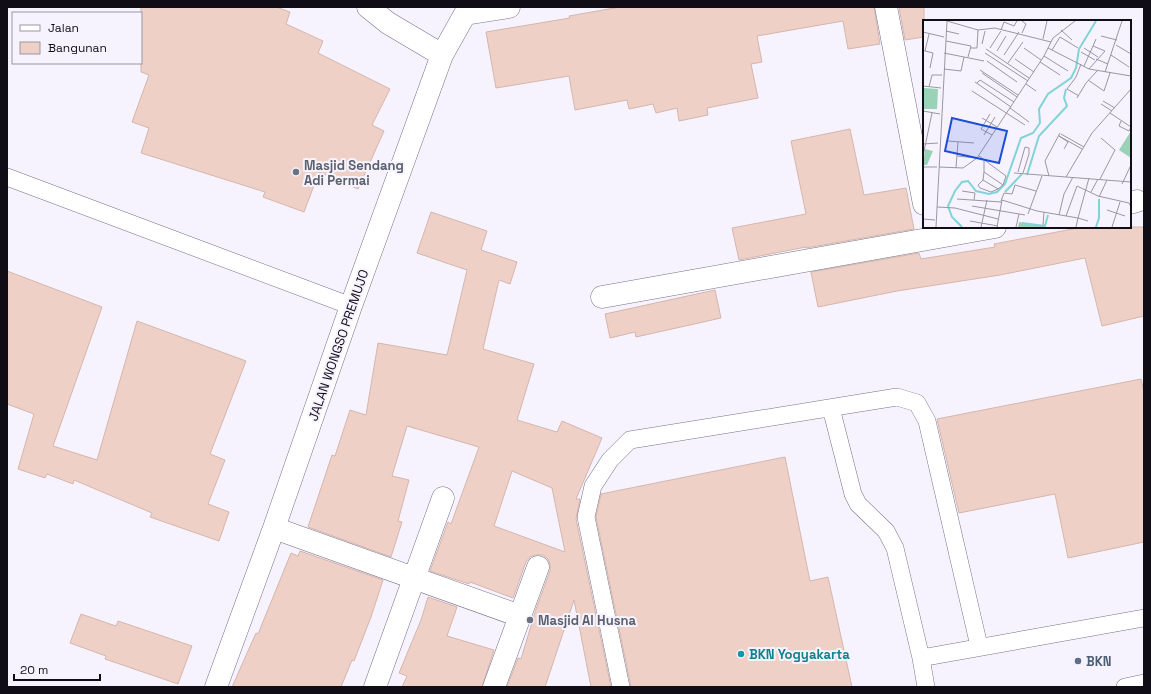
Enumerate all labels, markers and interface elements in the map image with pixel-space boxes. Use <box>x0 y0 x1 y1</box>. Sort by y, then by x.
legend <box>12 12 142 64</box>
text: Jalan <box>48 20 79 36</box>
inset map <box>923 20 1131 228</box>
text: Bangunan <box>48 40 107 56</box>
place label: Masjid Sendang Adi Permai <box>304 157 404 189</box>
marker: Masjid Sendang Adi Permai <box>291 167 301 177</box>
street label: JALAN WONGSO PREMUJO <box>304 267 372 423</box>
place label: Masjid Al Husna <box>538 612 636 629</box>
marker: Masjid Al Husna <box>525 615 535 625</box>
place label: BKN Yogyakarta <box>749 646 850 663</box>
marker: BKN Yogyakarta <box>736 649 746 659</box>
place label: BKN <box>1086 653 1111 670</box>
scale bar <box>14 656 100 682</box>
marker: BKN <box>1073 656 1083 666</box>
text: 20 m <box>20 662 48 678</box>

